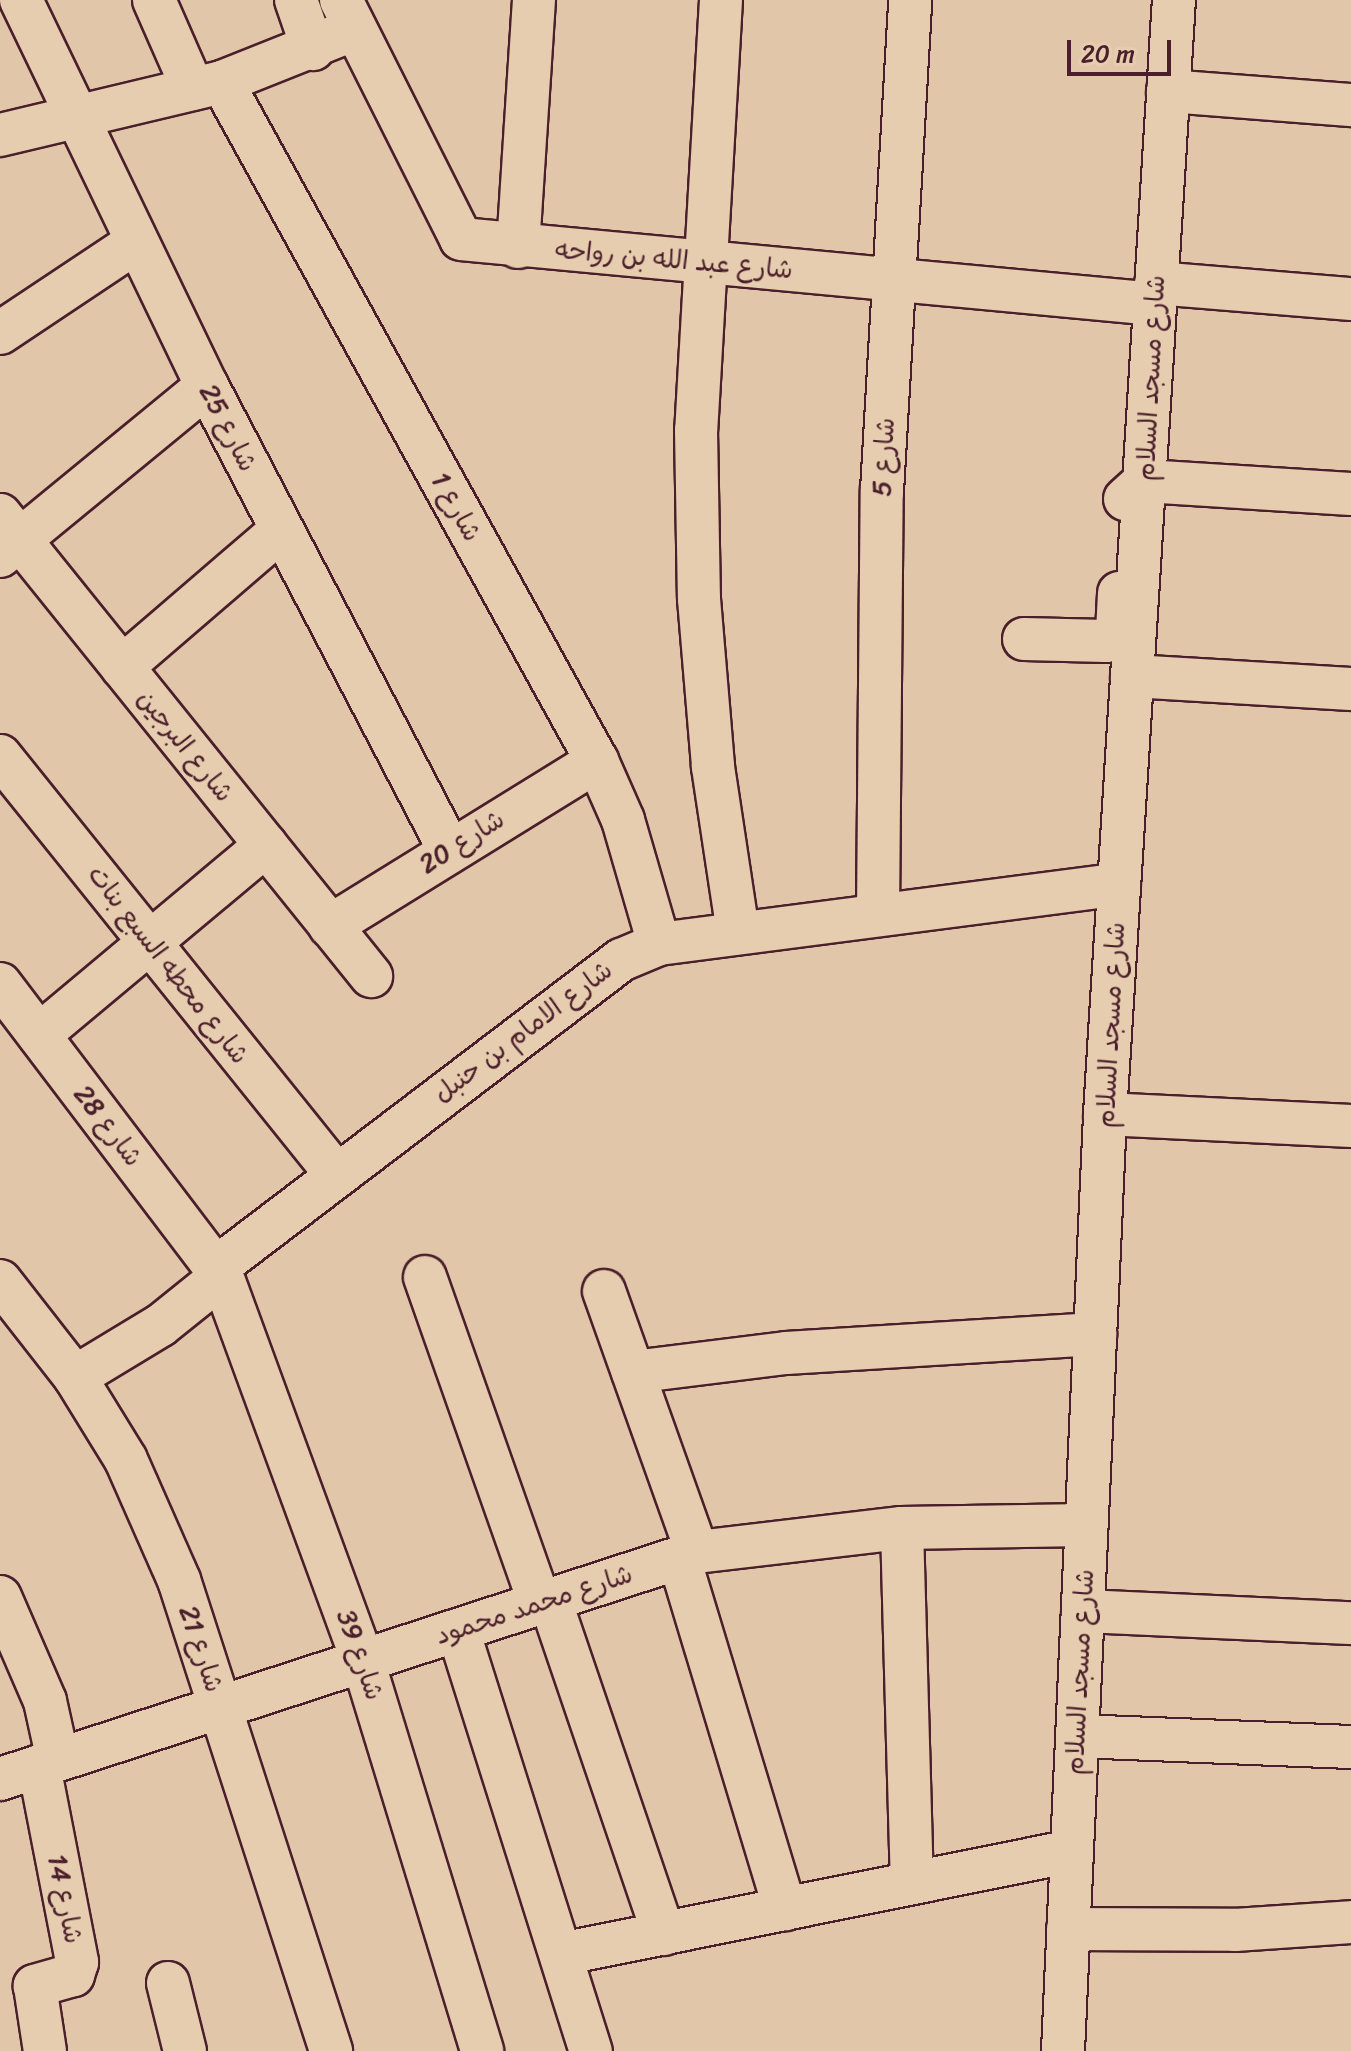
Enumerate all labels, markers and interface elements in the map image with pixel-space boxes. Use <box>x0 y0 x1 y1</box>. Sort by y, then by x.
scale bar <box>1071 24 1175 74</box>
text: 20 m <box>1081 33 1135 75</box>
street label: شارع عبد الله بن رواحه <box>554 234 794 286</box>
street label: شارع مسجد السلام <box>1130 274 1172 482</box>
street label: شارع 25 <box>193 379 263 477</box>
street label: شارع 5 <box>866 417 902 497</box>
street label: شارع 1 <box>424 467 488 547</box>
street label: شارع البرجين <box>130 684 240 808</box>
street label: شارع 20 <box>414 804 510 880</box>
street label: شارع محطه السبع بنات <box>81 860 255 1070</box>
street label: شارع مسجد السلام <box>1090 921 1132 1129</box>
street label: شارع الامام بن حنبل <box>427 955 619 1109</box>
street label: شارع 28 <box>67 1079 149 1173</box>
street label: شارع محمد محمود <box>432 1558 636 1652</box>
street label: شارع مسجد السلام <box>1059 1568 1101 1776</box>
street label: شارع 21 <box>172 1602 230 1696</box>
street label: شارع 39 <box>330 1606 390 1704</box>
street label: شارع 14 <box>41 1852 89 1946</box>

